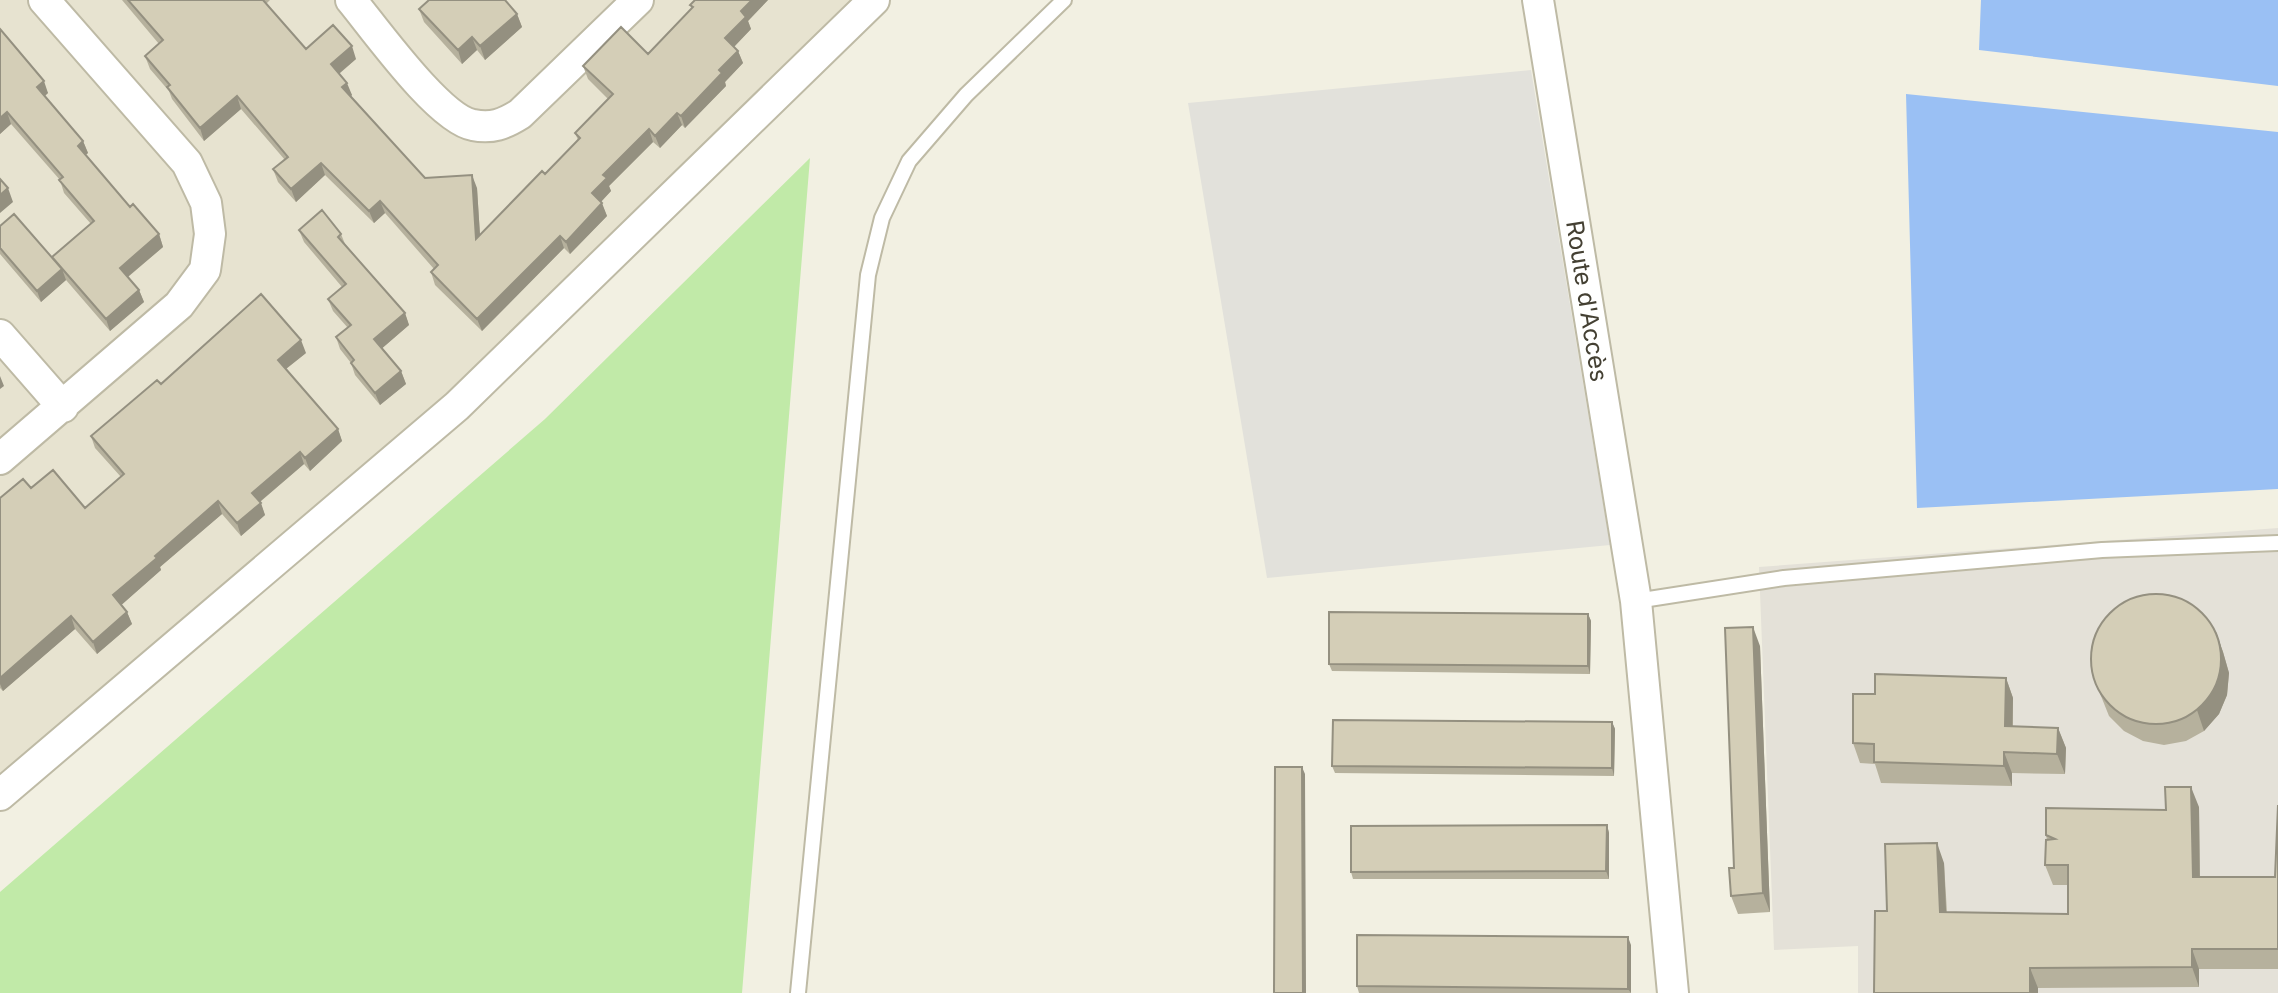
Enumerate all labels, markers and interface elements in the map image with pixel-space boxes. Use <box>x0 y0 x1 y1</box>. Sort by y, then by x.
street label: Route d'Accès <box>1560 218 1614 384</box>

